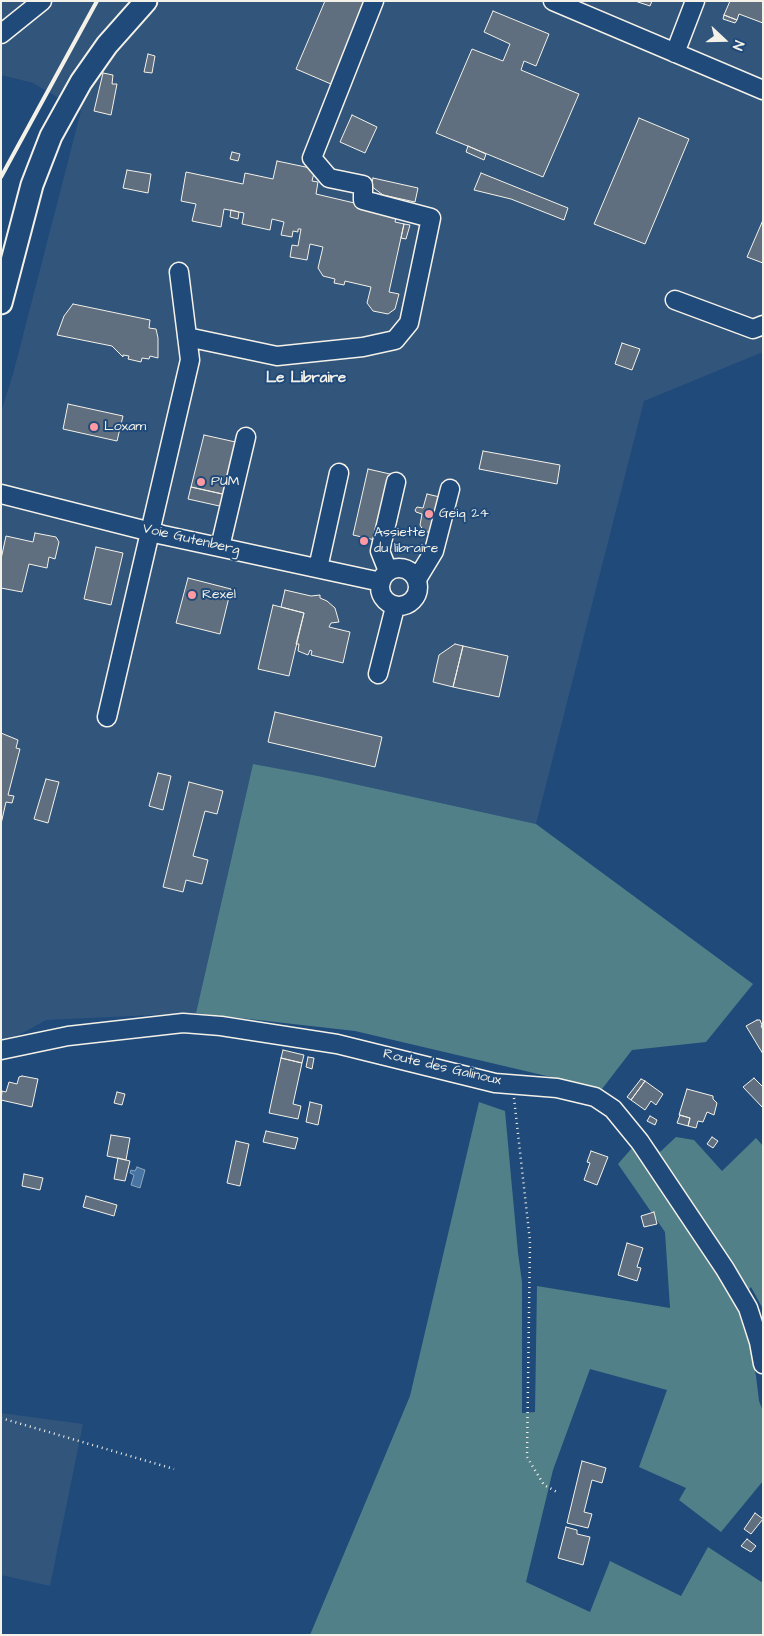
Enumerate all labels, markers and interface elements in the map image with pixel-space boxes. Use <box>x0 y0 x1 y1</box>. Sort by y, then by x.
north arrow <box>699 15 749 65</box>
text: N <box>727 38 749 53</box>
district label: Le Libraire <box>266 370 346 388</box>
place label: Loxam <box>104 419 146 435</box>
marker: Loxam <box>88 421 100 433</box>
place label: PUM <box>211 474 239 490</box>
marker: PUM <box>195 476 207 488</box>
place label: Geiq 24 <box>439 506 489 522</box>
marker: Geiq 24 <box>423 508 435 520</box>
street label: Voie Gutenberg <box>141 521 241 559</box>
place label: Assiette du libraire <box>374 525 438 558</box>
marker: Assiette du libraire <box>358 535 370 547</box>
place label: Rexel <box>202 587 236 603</box>
marker: Rexel <box>186 589 198 601</box>
street label: Route des Galinoux <box>381 1046 503 1090</box>

